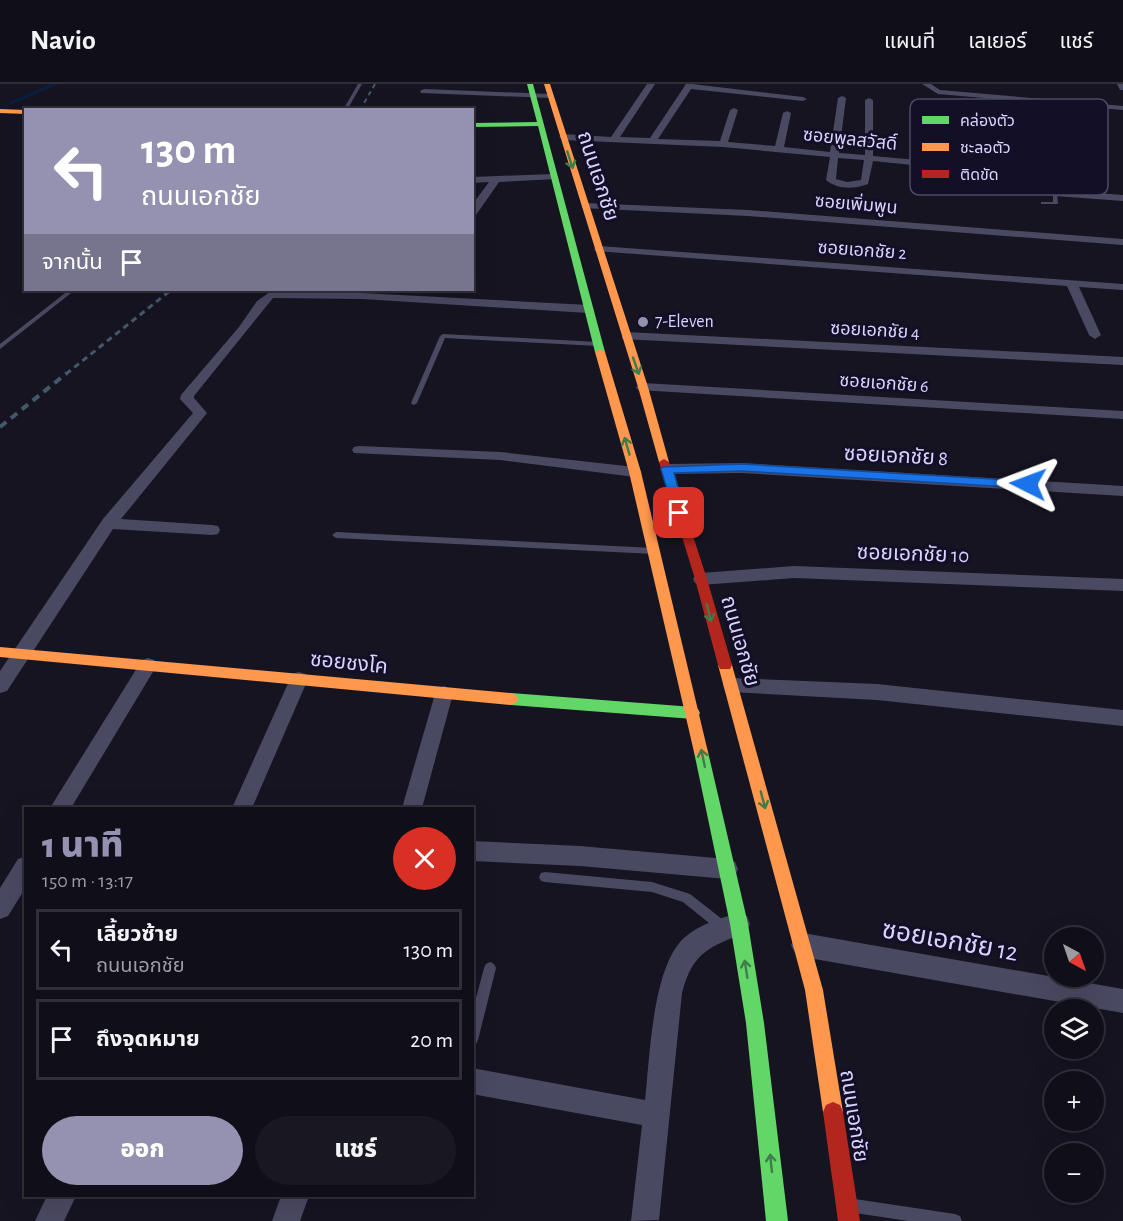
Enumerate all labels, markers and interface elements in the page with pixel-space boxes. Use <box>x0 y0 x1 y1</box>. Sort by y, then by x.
text: Navio <box>30 27 96 55</box>
text: แผนที่ <box>884 31 935 52</box>
text: เลเยอร์ <box>968 31 1027 52</box>
text: แชร์ <box>1060 31 1093 52</box>
legend <box>910 99 1108 195</box>
text: คล่องตัว <box>960 112 1015 129</box>
street label: ซอยพูลสวัสดิ์ <box>802 123 898 156</box>
text: 130 m <box>141 129 236 171</box>
street label: ถนนเอกชัย <box>574 129 622 223</box>
icon: left <box>42 132 120 210</box>
text: ชะลอตัว <box>960 140 1011 156</box>
one-way arrow <box>565 150 576 169</box>
text: ติดขัด <box>960 167 999 183</box>
text: ถนนเอกชัย <box>141 183 261 210</box>
street label: ซอยเพิ่มพูน <box>814 188 899 220</box>
street label: ซอยเอกชัย 2 <box>817 238 907 263</box>
icon: arrive <box>115 246 148 279</box>
text: จากนั้น <box>42 251 103 273</box>
place label: 7-Eleven <box>655 313 714 331</box>
marker: 7-Eleven <box>636 315 650 329</box>
street label: ซอยเอกชัย 4 <box>830 319 921 342</box>
one-way arrow <box>631 356 642 375</box>
street label: ซอยเอกชัย 6 <box>839 371 929 396</box>
one-way arrow <box>621 437 632 456</box>
street label: ซอยเอกชัย 8 <box>843 443 949 469</box>
position arrow <box>996 452 1060 516</box>
pin <box>653 487 704 538</box>
icon: arrive <box>662 496 695 529</box>
street label: ซอยเอกชัย 10 <box>856 542 970 566</box>
street label: ถนนเอกชัย <box>717 593 763 689</box>
one-way arrow <box>704 603 716 622</box>
street label: ซอยชงโค <box>309 647 389 678</box>
one-way arrow <box>697 749 708 768</box>
one-way arrow <box>758 790 770 809</box>
button: close <box>393 827 456 890</box>
text: 1 นาที <box>42 828 124 864</box>
text: 150 m · 13:17 <box>42 871 133 891</box>
street label: ซอยเอกชัย 12 <box>880 916 1020 966</box>
text: เลี้ยวซ้าย <box>96 923 178 945</box>
north arrow <box>1044 927 1104 987</box>
map controls <box>1044 927 1104 1203</box>
icon: left <box>45 933 78 966</box>
text: 130 m <box>404 939 453 961</box>
text: ถนนเอกชัย <box>96 956 185 976</box>
one-way arrow <box>741 960 752 980</box>
button: layers <box>1044 999 1104 1059</box>
icon: arrive <box>45 1023 78 1056</box>
text: ถึงจุดหมาย <box>96 1028 200 1050</box>
text: 20 m <box>410 1029 453 1051</box>
street label: ถนนเอกชัย <box>836 1068 872 1164</box>
button: + <box>1044 1071 1104 1131</box>
button: ออก <box>42 1116 243 1185</box>
button: แชร์ <box>255 1116 456 1185</box>
button: − <box>1044 1143 1104 1203</box>
one-way arrow <box>765 1153 776 1173</box>

